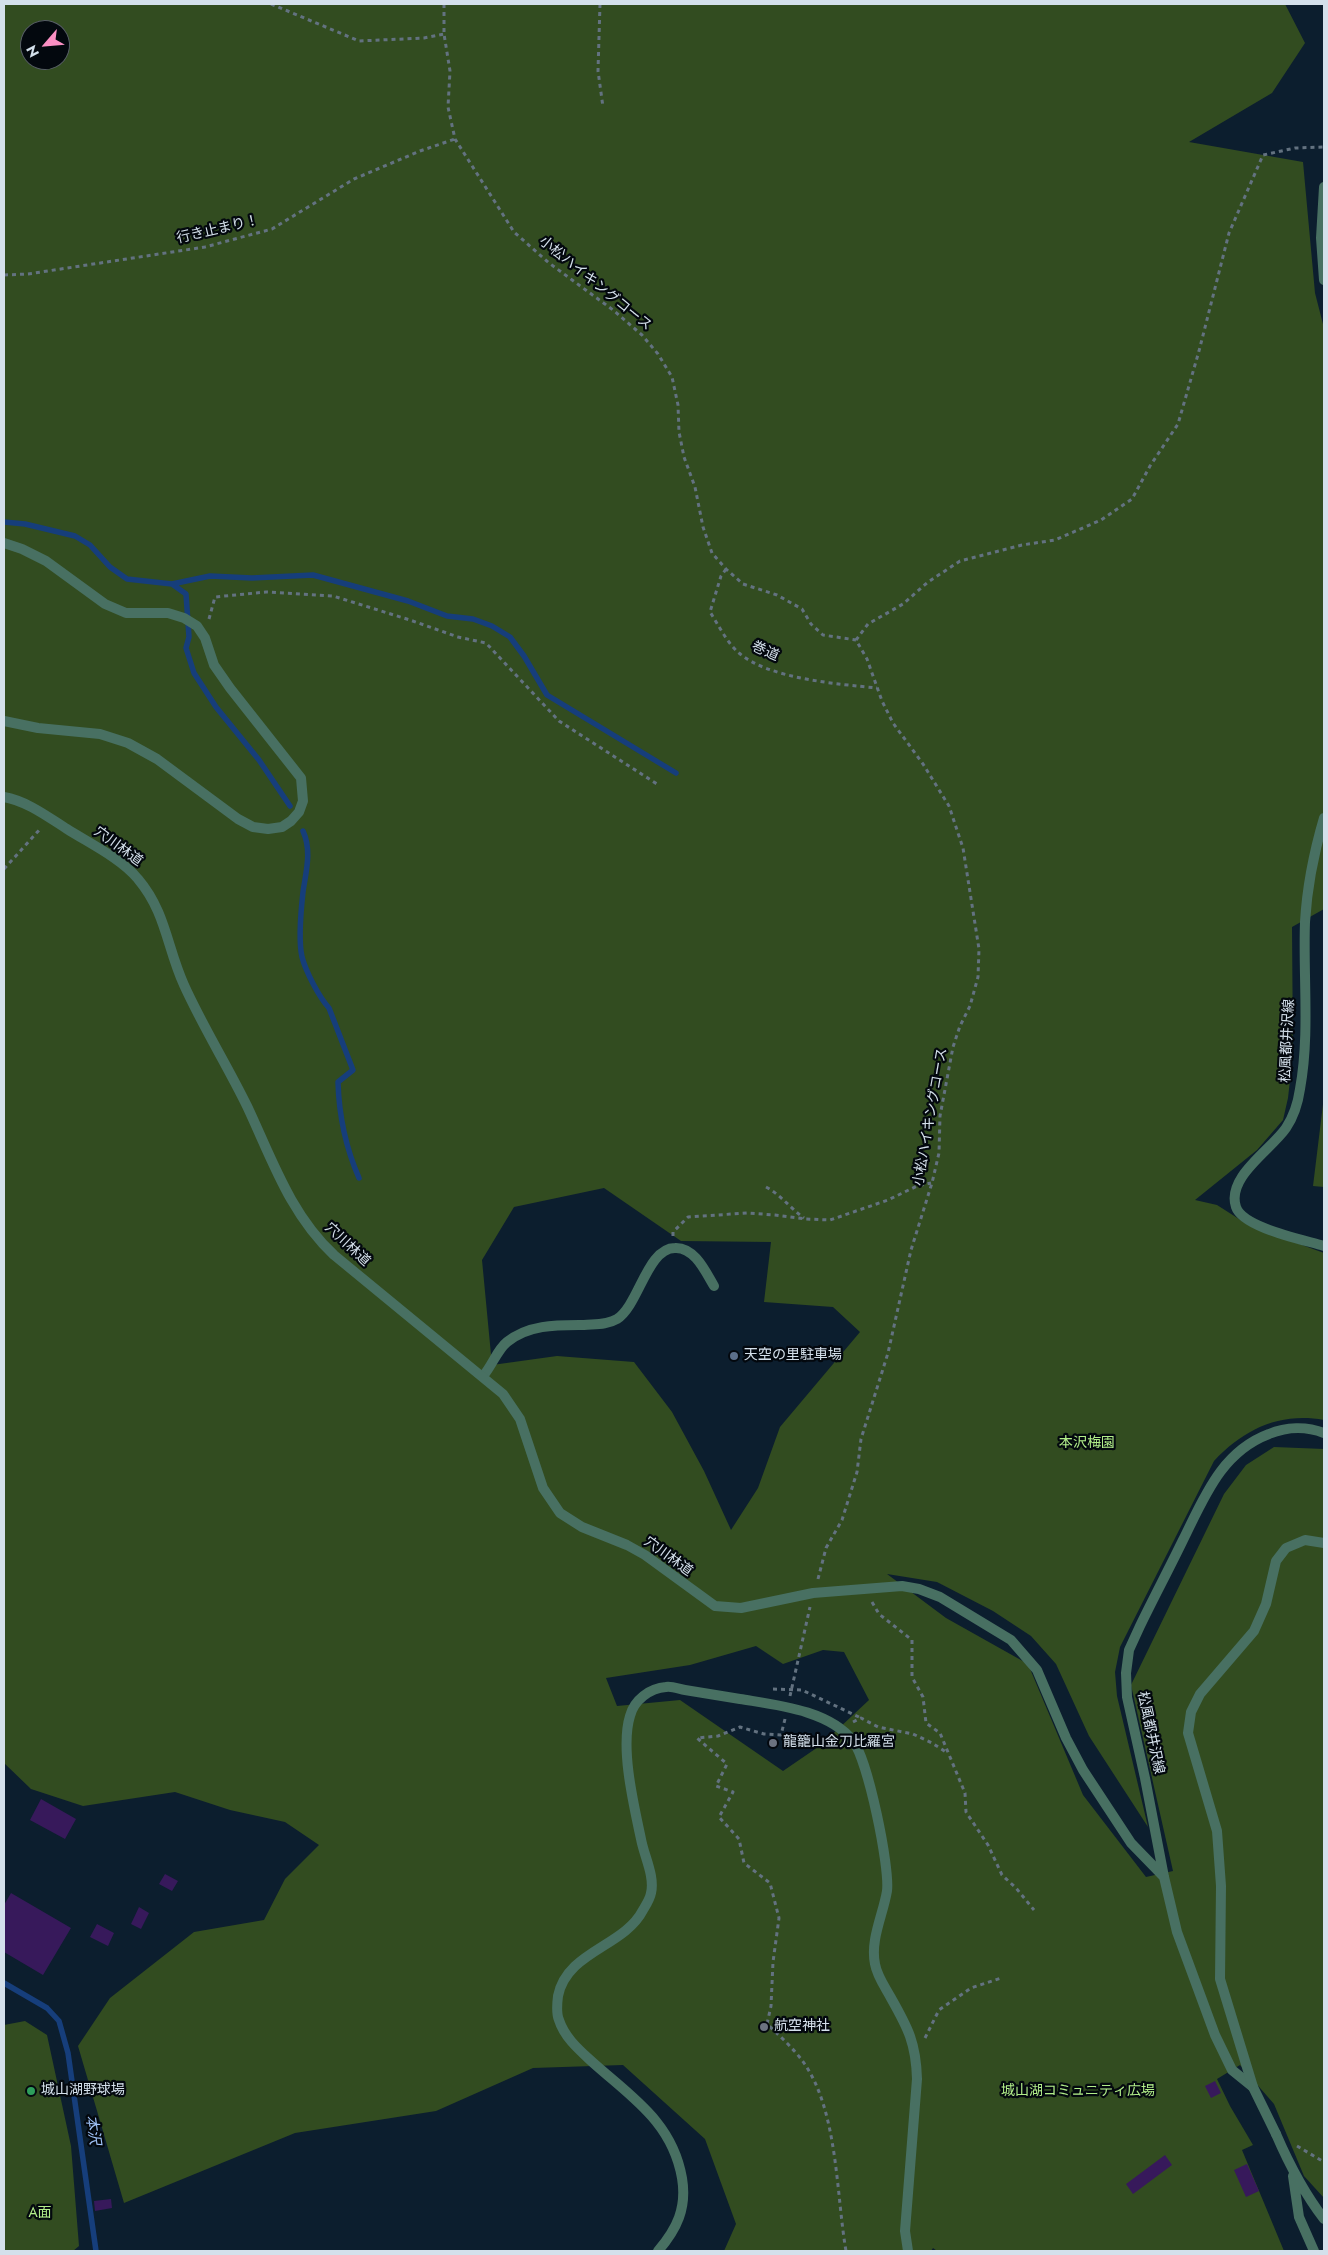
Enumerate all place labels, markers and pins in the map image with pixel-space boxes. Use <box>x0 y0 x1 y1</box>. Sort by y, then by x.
place label: 天空の里駐車場 <box>744 1348 842 1364</box>
marker: 天空の里駐車場 <box>728 1350 740 1362</box>
place label: 龍籠山金刀比羅宮 <box>783 1735 895 1751</box>
marker: 龍籠山金刀比羅宮 <box>767 1737 779 1749</box>
place label: 航空神社 <box>774 2019 830 2035</box>
marker: 航空神社 <box>758 2021 770 2033</box>
place label: 城山湖野球場 <box>41 2083 125 2099</box>
marker: 城山湖野球場 <box>25 2085 37 2097</box>

